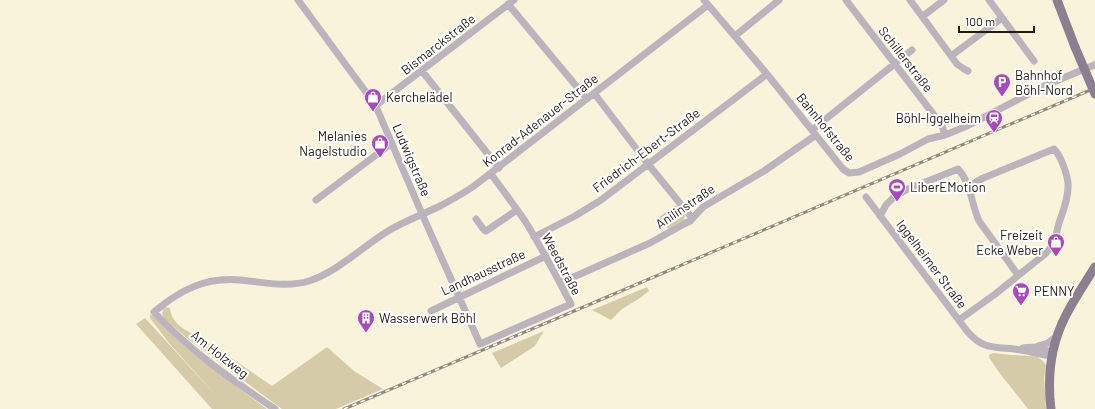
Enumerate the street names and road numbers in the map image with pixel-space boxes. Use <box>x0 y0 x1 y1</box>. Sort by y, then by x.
street label: Bismarckstraße <box>398 10 478 78</box>
street label: Schillerstraße <box>875 23 937 95</box>
street label: Konrad-Adenauer-Straße <box>479 70 601 170</box>
street label: Bahnhofstraße <box>793 90 859 165</box>
street label: Friedrich-Ebert-Straße <box>589 104 703 196</box>
street label: Ludwigstraße <box>389 121 435 199</box>
street label: Anilinstraße <box>652 180 718 232</box>
street label: Iggelheimer Straße <box>893 216 971 312</box>
street label: Weedstraße <box>539 230 585 298</box>
street label: Landhausstraße <box>438 245 528 299</box>
street label: Am Holzweg <box>188 327 252 381</box>

